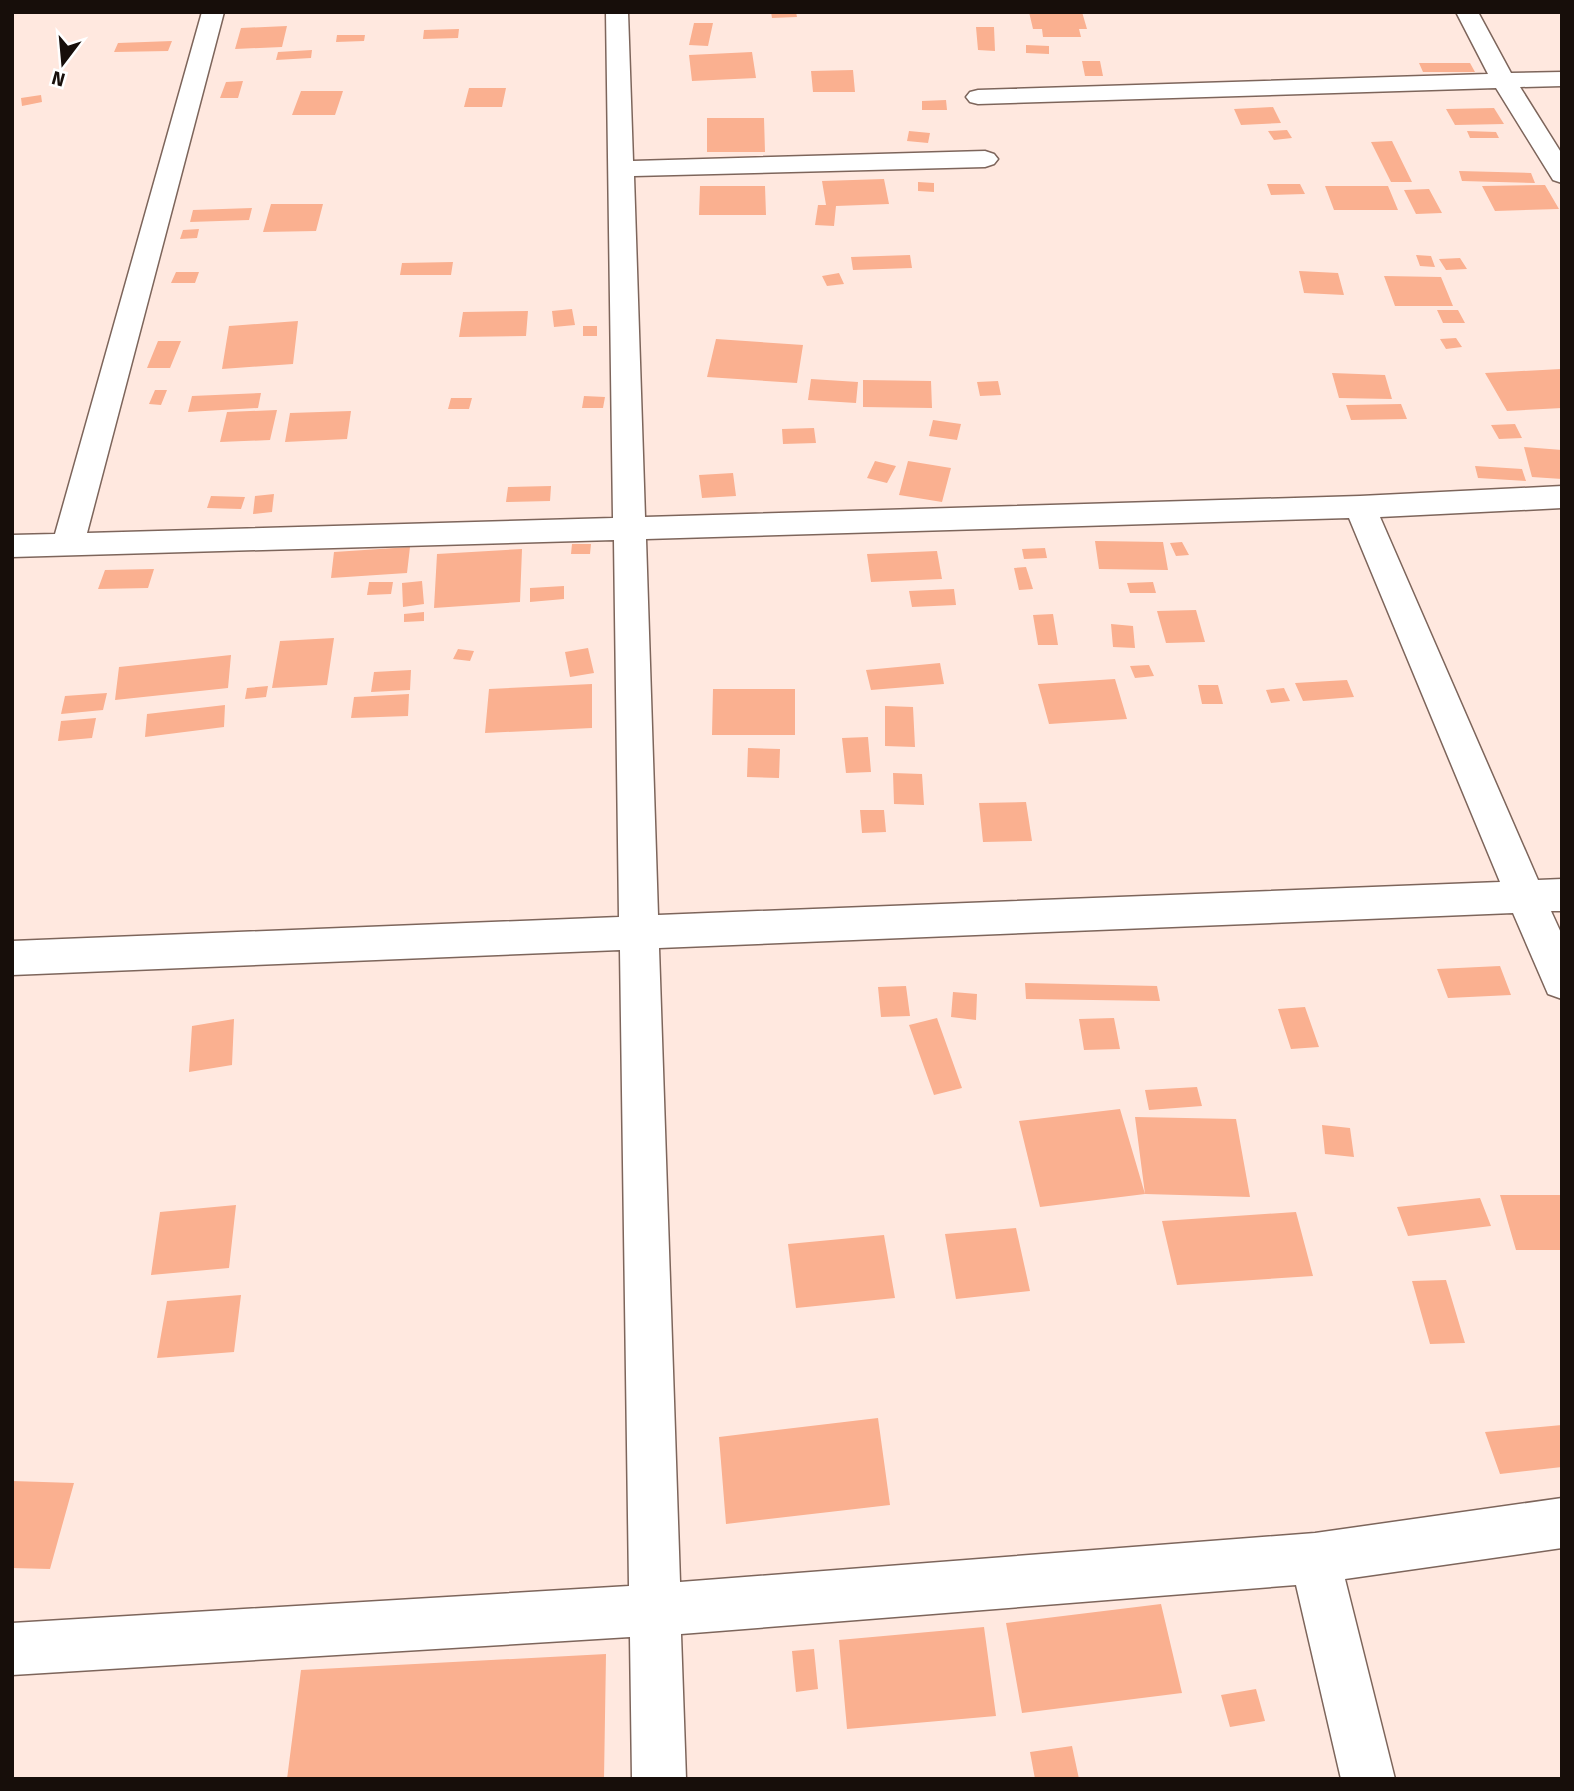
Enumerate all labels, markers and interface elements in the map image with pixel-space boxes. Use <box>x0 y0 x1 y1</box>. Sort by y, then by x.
north arrow <box>28 28 98 98</box>
text: N <box>49 66 68 92</box>

